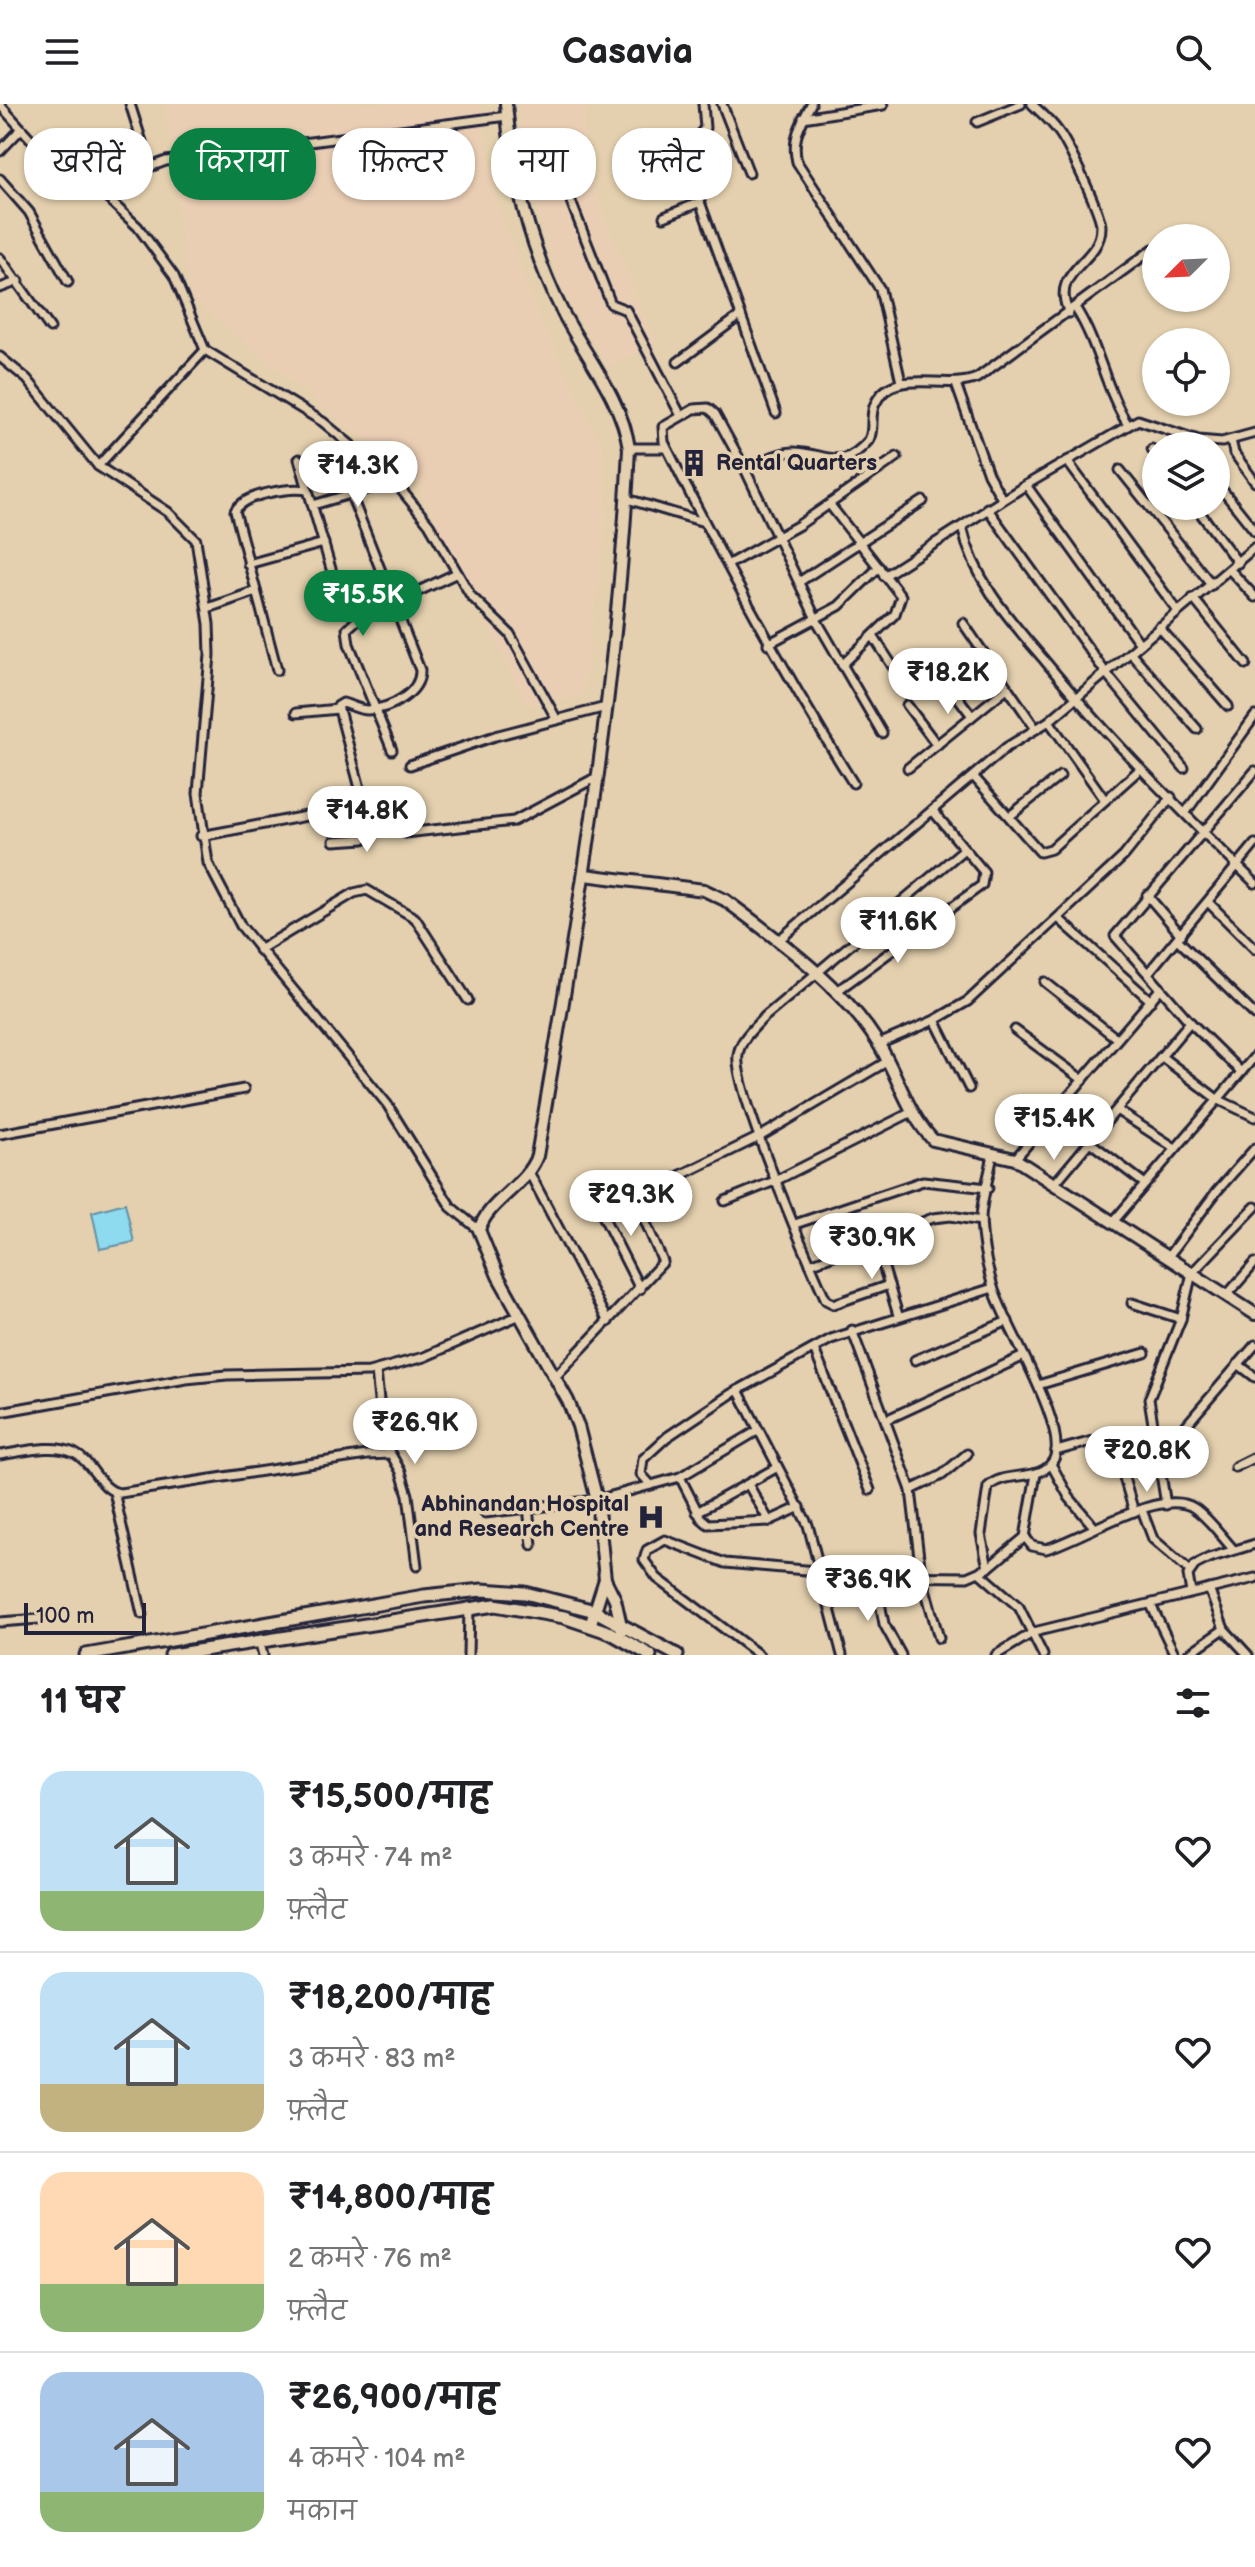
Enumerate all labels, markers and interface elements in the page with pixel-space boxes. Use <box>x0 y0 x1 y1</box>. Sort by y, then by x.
icon: menu <box>40 30 84 74</box>
icon: search <box>1171 30 1215 74</box>
text: Casavia <box>562 31 693 74</box>
chip: खरीदें <box>24 128 153 200</box>
chip: किराया <box>169 128 316 200</box>
chip: फ़िल्टर <box>332 128 475 200</box>
chip: नया <box>491 128 596 200</box>
chip: फ़्लैट <box>612 128 732 200</box>
north arrow <box>1142 224 1230 312</box>
map controls <box>1142 224 1230 520</box>
button: locate <box>1142 328 1230 416</box>
button: layers <box>1142 432 1230 520</box>
pin: ₹14.3K <box>293 441 423 509</box>
building icon: Rental Quarters <box>679 448 709 478</box>
place label: Rental Quarters <box>716 450 877 477</box>
text: ₹14.3K <box>317 451 399 482</box>
pin: ₹15.5K <box>298 570 428 638</box>
text: ₹15.5K <box>322 580 404 611</box>
pin: ₹18.2K <box>883 648 1013 716</box>
text: ₹18.2K <box>906 658 990 689</box>
pin: ₹14.8K <box>302 786 432 854</box>
text: ₹14.8K <box>325 796 409 827</box>
pin: ₹11.6K <box>833 897 963 965</box>
text: ₹11.6K <box>859 907 937 938</box>
pin: ₹15.4K <box>989 1094 1119 1162</box>
text: ₹15.4K <box>1013 1104 1095 1135</box>
pin: ₹29.3K <box>566 1170 696 1238</box>
text: ₹29.3K <box>587 1180 675 1211</box>
pin: ₹30.9K <box>807 1213 937 1281</box>
text: ₹30.9K <box>828 1223 916 1254</box>
pin: ₹26.9K <box>350 1398 480 1466</box>
text: ₹26.9K <box>371 1408 459 1439</box>
pin: ₹20.8K <box>1082 1426 1212 1494</box>
text: ₹20.8K <box>1103 1436 1191 1467</box>
place label: Abhinandan Hospital and Research Centre <box>414 1491 629 1543</box>
hospital icon: Abhinandan Hospital and Research Centre <box>636 1502 666 1532</box>
pin: ₹36.9K <box>803 1555 933 1623</box>
text: ₹36.9K <box>824 1565 912 1596</box>
scale bar <box>24 1599 146 1635</box>
text: 100 m <box>36 1603 95 1630</box>
text: 11 घर <box>40 1681 123 1722</box>
icon: filters <box>1171 1681 1215 1725</box>
text: ₹15,500/माह <box>288 1776 491 1817</box>
icon: home <box>104 1803 200 1899</box>
icon: heart <box>1171 1829 1215 1873</box>
text: 3 कमरे · 74 m² <box>288 1843 452 1874</box>
text: फ़्लैट <box>288 1896 347 1927</box>
text: ₹18,200/माह <box>288 1977 492 2018</box>
icon: home <box>104 2004 200 2100</box>
icon: heart <box>1171 2030 1215 2074</box>
text: 3 कमरे · 83 m² <box>288 2044 456 2075</box>
text: फ़्लैट <box>288 2097 347 2128</box>
text: ₹14,800/माह <box>288 2177 492 2218</box>
icon: home <box>104 2204 200 2300</box>
icon: heart <box>1171 2230 1215 2274</box>
text: 2 कमरे · 76 m² <box>288 2244 452 2275</box>
text: फ़्लैट <box>288 2297 347 2328</box>
text: ₹26,900/माह <box>288 2377 498 2418</box>
icon: home <box>104 2404 200 2500</box>
icon: heart <box>1171 2430 1215 2474</box>
text: 4 कमरे · 104 m² <box>288 2444 466 2475</box>
text: मकान <box>288 2497 357 2528</box>

